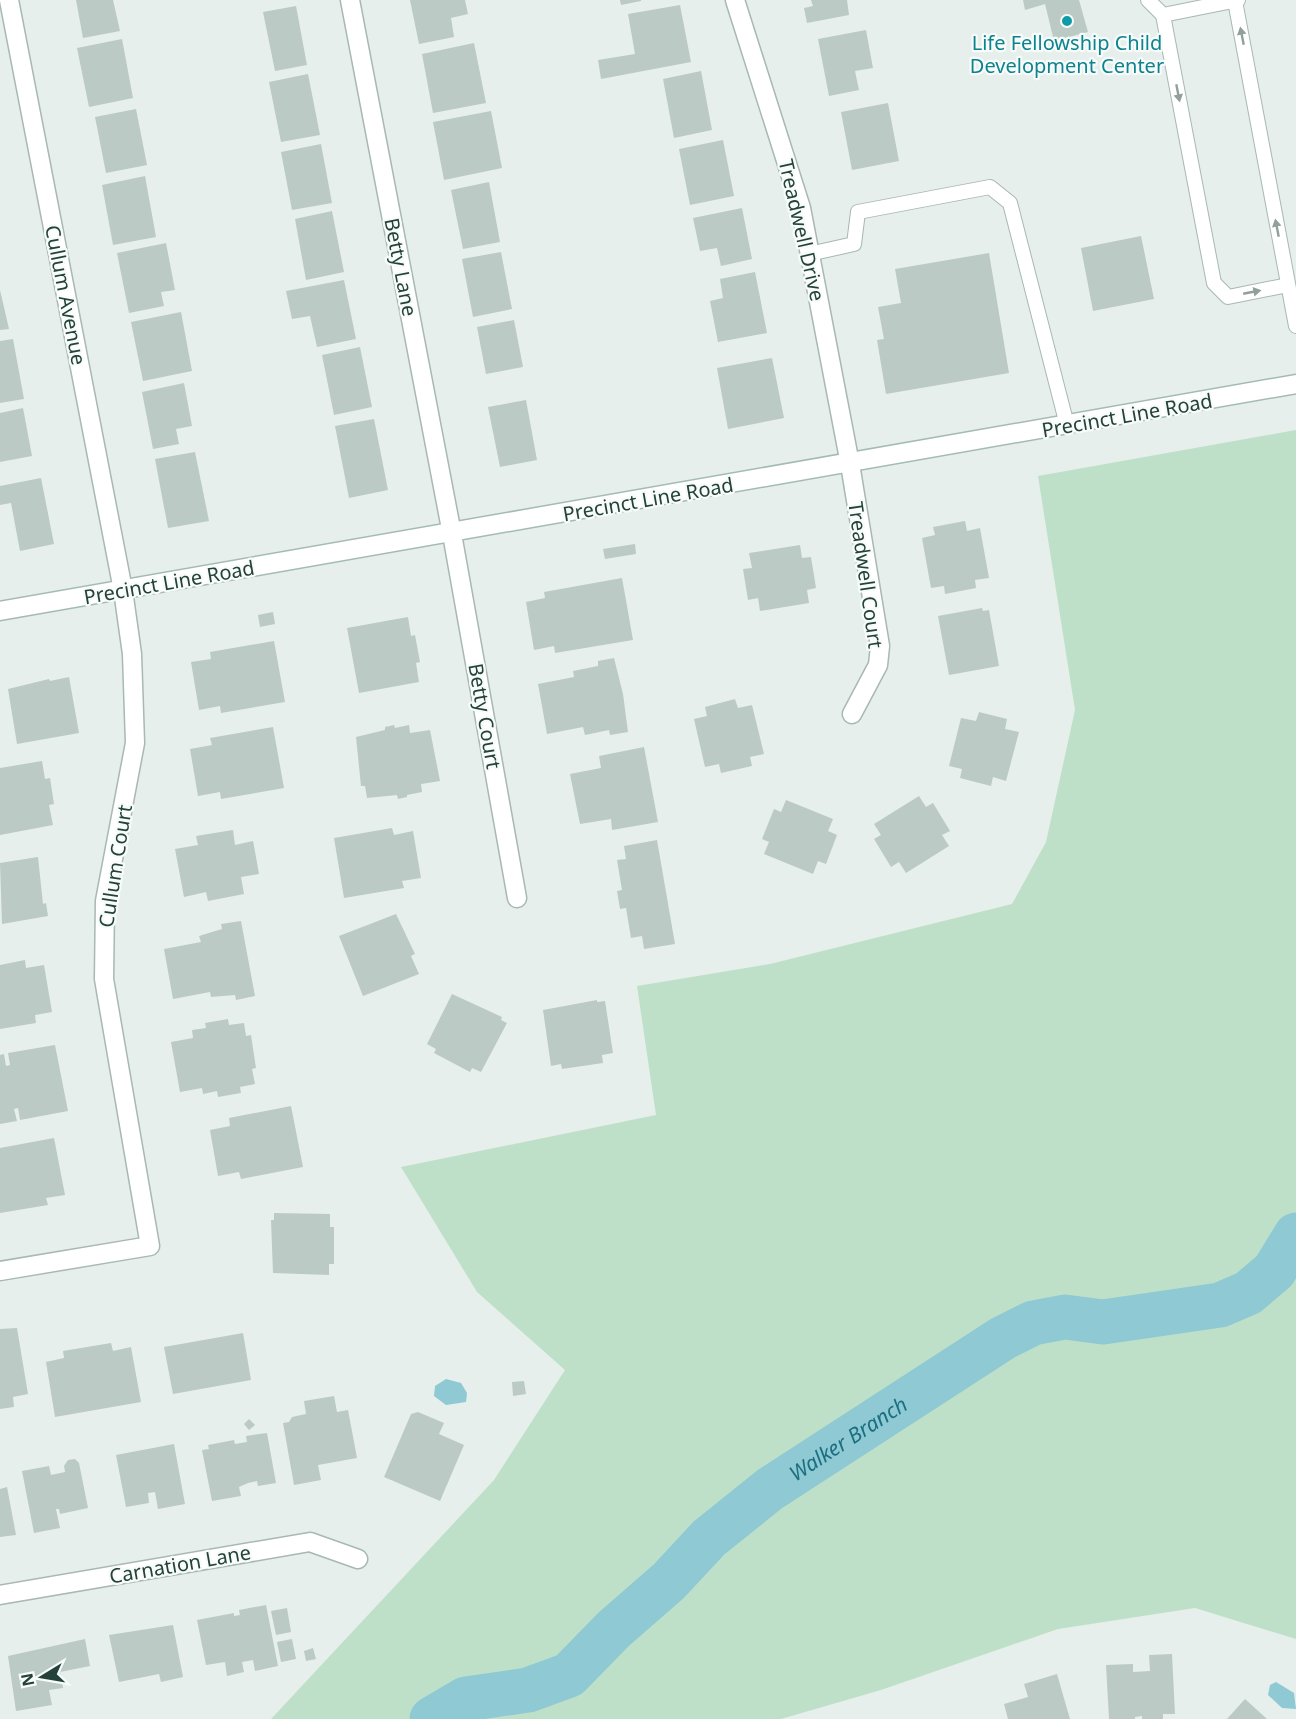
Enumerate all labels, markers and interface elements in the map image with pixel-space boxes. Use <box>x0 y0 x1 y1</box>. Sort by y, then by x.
marker: Life Fellowship Child Development Center <box>1060 14 1074 28</box>
one-way arrow <box>1237 26 1246 45</box>
place label: Life Fellowship Child Development Center <box>970 29 1164 79</box>
one-way arrow <box>1174 84 1183 103</box>
street label: Treadwell Drive <box>773 156 831 304</box>
street label: Betty Lane <box>378 216 424 318</box>
one-way arrow <box>1273 218 1282 237</box>
street label: Cullum Avenue <box>39 223 93 367</box>
one-way arrow <box>1243 287 1262 296</box>
street label: Precinct Line Road <box>1040 387 1214 443</box>
street label: Precinct Line Road <box>561 471 735 527</box>
street label: Treadwell Court <box>842 500 890 650</box>
street label: Precinct Line Road <box>82 554 256 610</box>
street label: Betty Court <box>462 661 508 771</box>
street label: Cullum Court <box>92 803 138 929</box>
water label: Walker Branch <box>783 1390 912 1487</box>
street label: Carnation Lane <box>107 1538 253 1590</box>
north arrow <box>12 1647 72 1707</box>
text: N <box>15 1671 39 1688</box>

